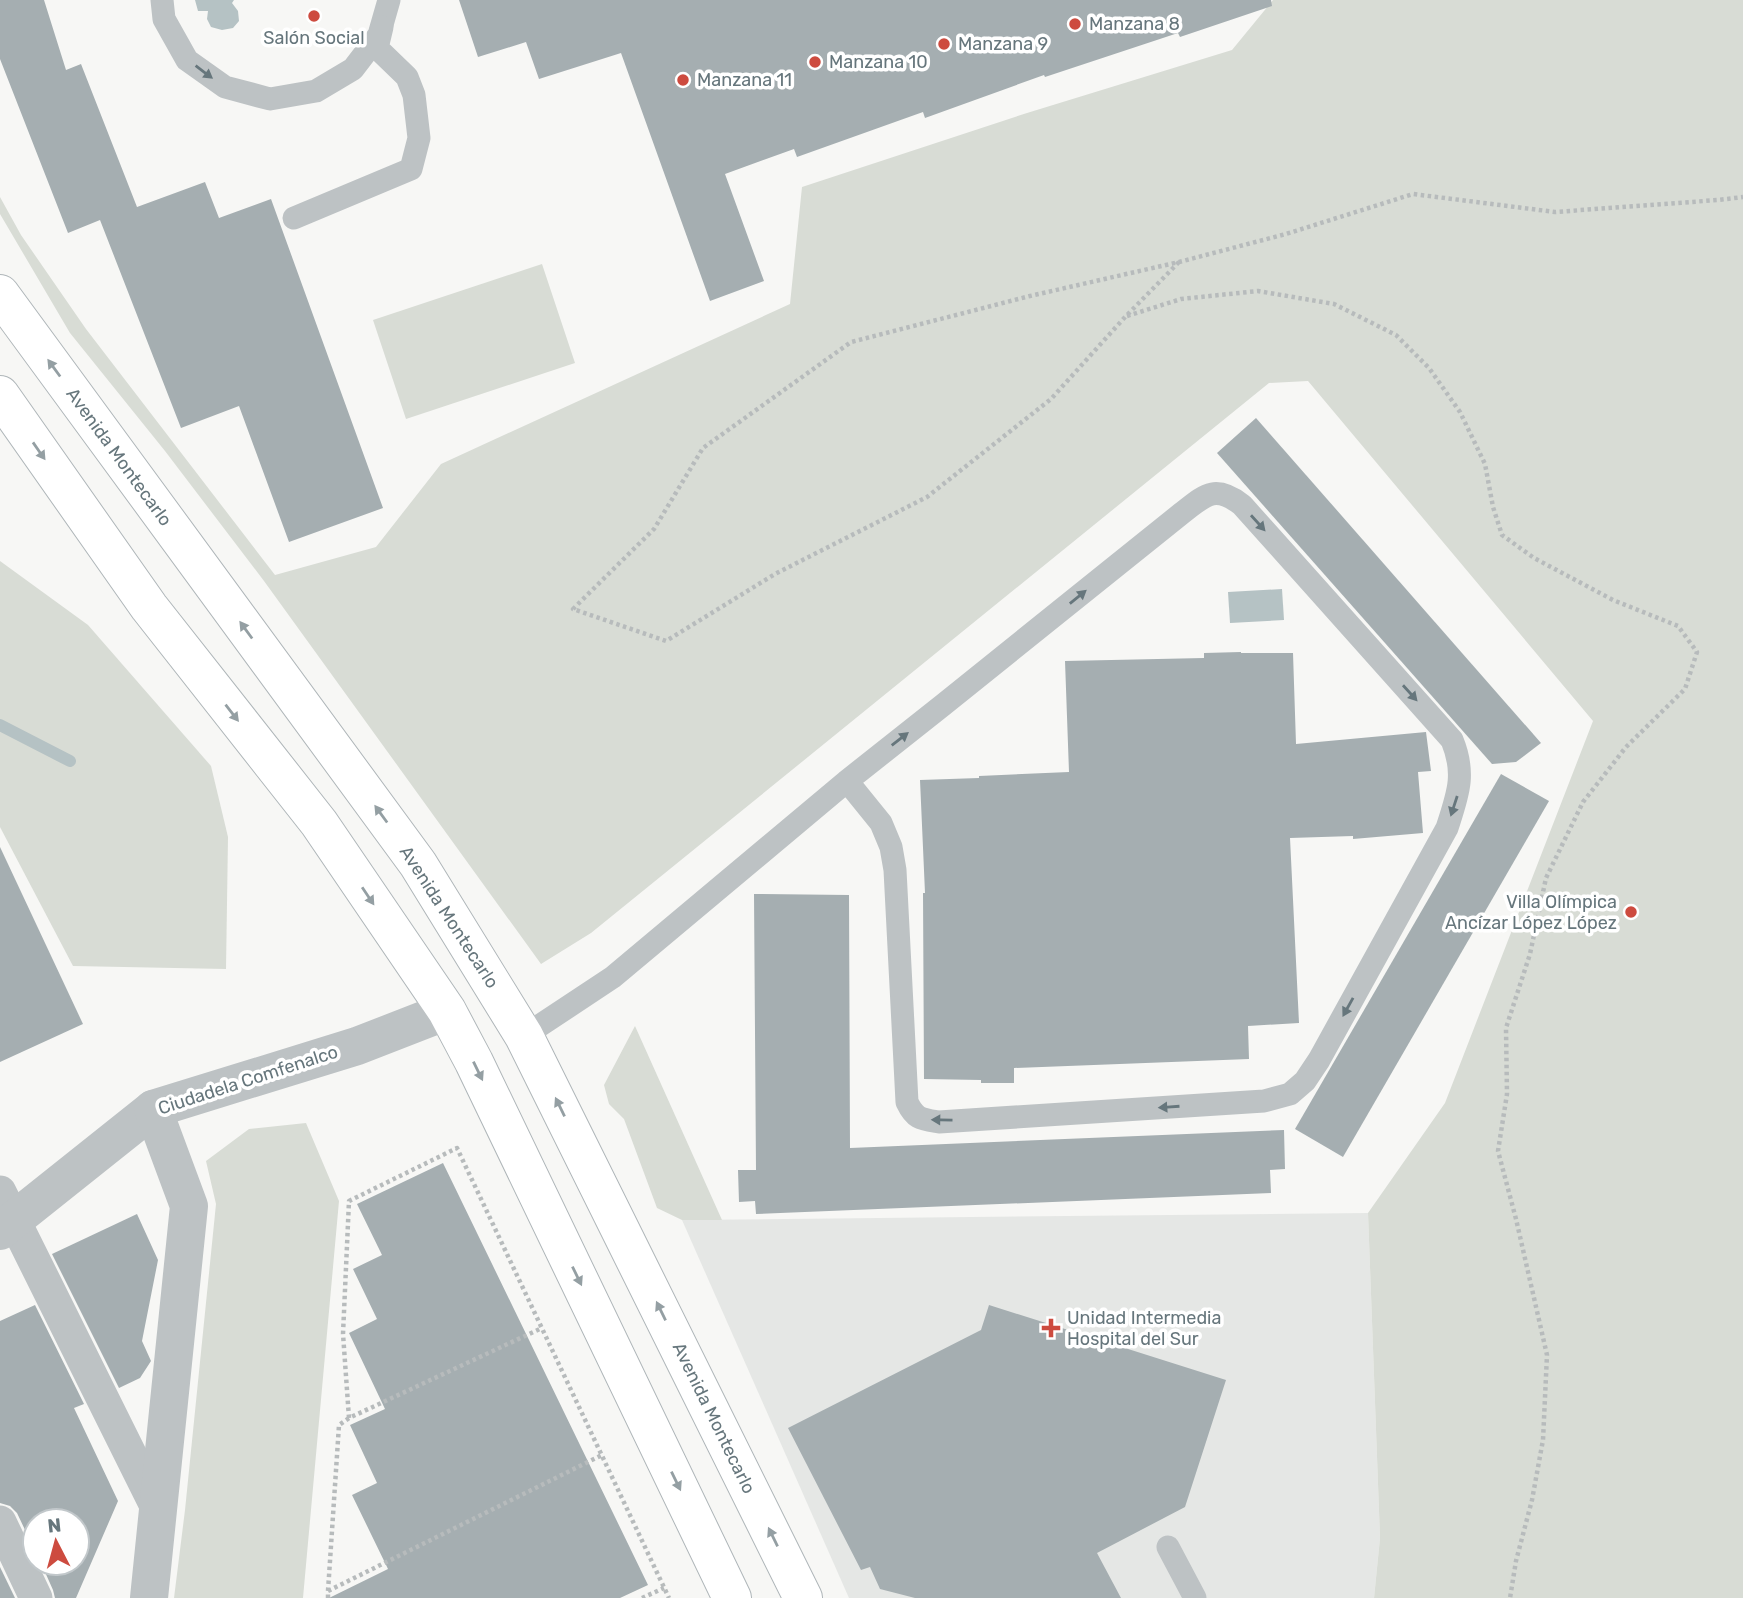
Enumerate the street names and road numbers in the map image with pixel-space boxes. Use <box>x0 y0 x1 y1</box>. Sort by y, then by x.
street label: Avenida Montecarlo <box>61 384 177 530</box>
street label: Avenida Montecarlo <box>395 842 503 992</box>
street label: Ciudadela Comfenalco <box>155 1041 341 1119</box>
street label: Avenida Montecarlo <box>668 1339 760 1497</box>

